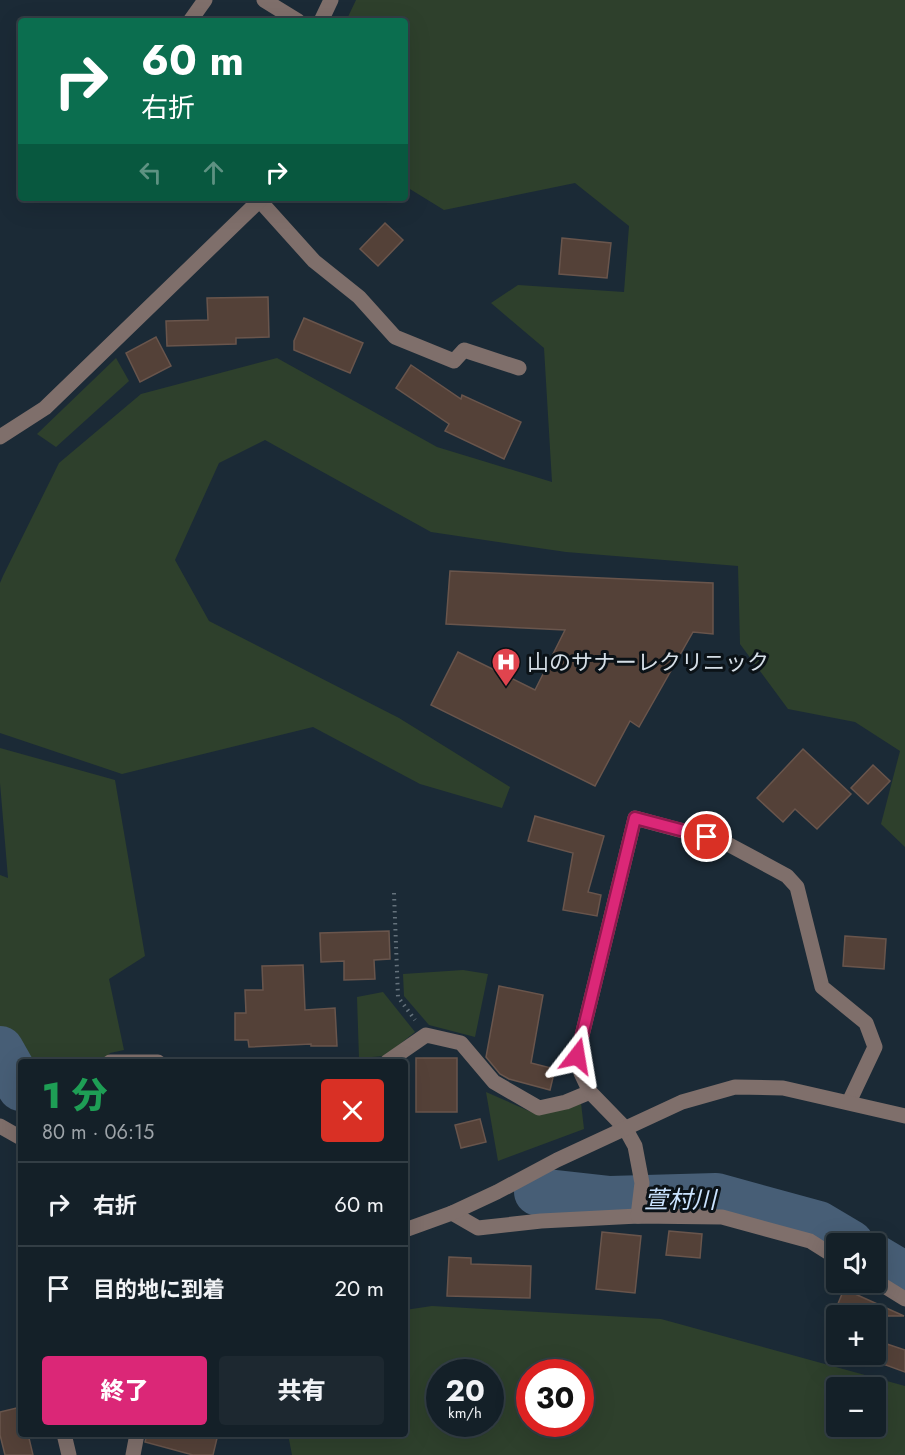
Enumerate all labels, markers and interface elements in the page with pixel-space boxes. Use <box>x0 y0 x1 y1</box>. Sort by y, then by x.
text: 60 m <box>141 30 244 91</box>
icon: right <box>42 42 120 120</box>
text: 右折 <box>141 88 195 127</box>
icon: left <box>134 156 167 189</box>
icon: ahead <box>197 156 230 189</box>
icon: right <box>260 156 293 189</box>
hospital icon: 山のサナーレクリニック <box>490 646 522 688</box>
place label: 山のサナーレクリニック <box>527 646 769 678</box>
pin <box>681 811 732 862</box>
icon: arrive <box>690 820 723 853</box>
position arrow <box>545 1024 609 1088</box>
text: 1 分 <box>42 1069 108 1121</box>
button: close <box>321 1079 384 1142</box>
text: 80 m · 06:15 <box>42 1118 154 1147</box>
water label: 萱村川 <box>644 1182 719 1217</box>
icon: right <box>42 1188 75 1221</box>
text: 60 m <box>334 1188 384 1220</box>
text: 右折 <box>93 1189 137 1221</box>
map controls <box>826 1233 886 1437</box>
button: sound <box>826 1233 886 1293</box>
icon: arrive <box>42 1272 75 1305</box>
text: 20 m <box>335 1272 384 1304</box>
text: 目的地に到着 <box>93 1273 225 1305</box>
button: + <box>826 1305 886 1365</box>
button: 終了 <box>42 1356 207 1425</box>
button: 共有 <box>219 1356 384 1425</box>
speed limit sign: 30 <box>516 1359 594 1437</box>
text: 20 <box>445 1369 485 1412</box>
button: − <box>826 1377 886 1437</box>
text: km/h <box>448 1402 482 1424</box>

